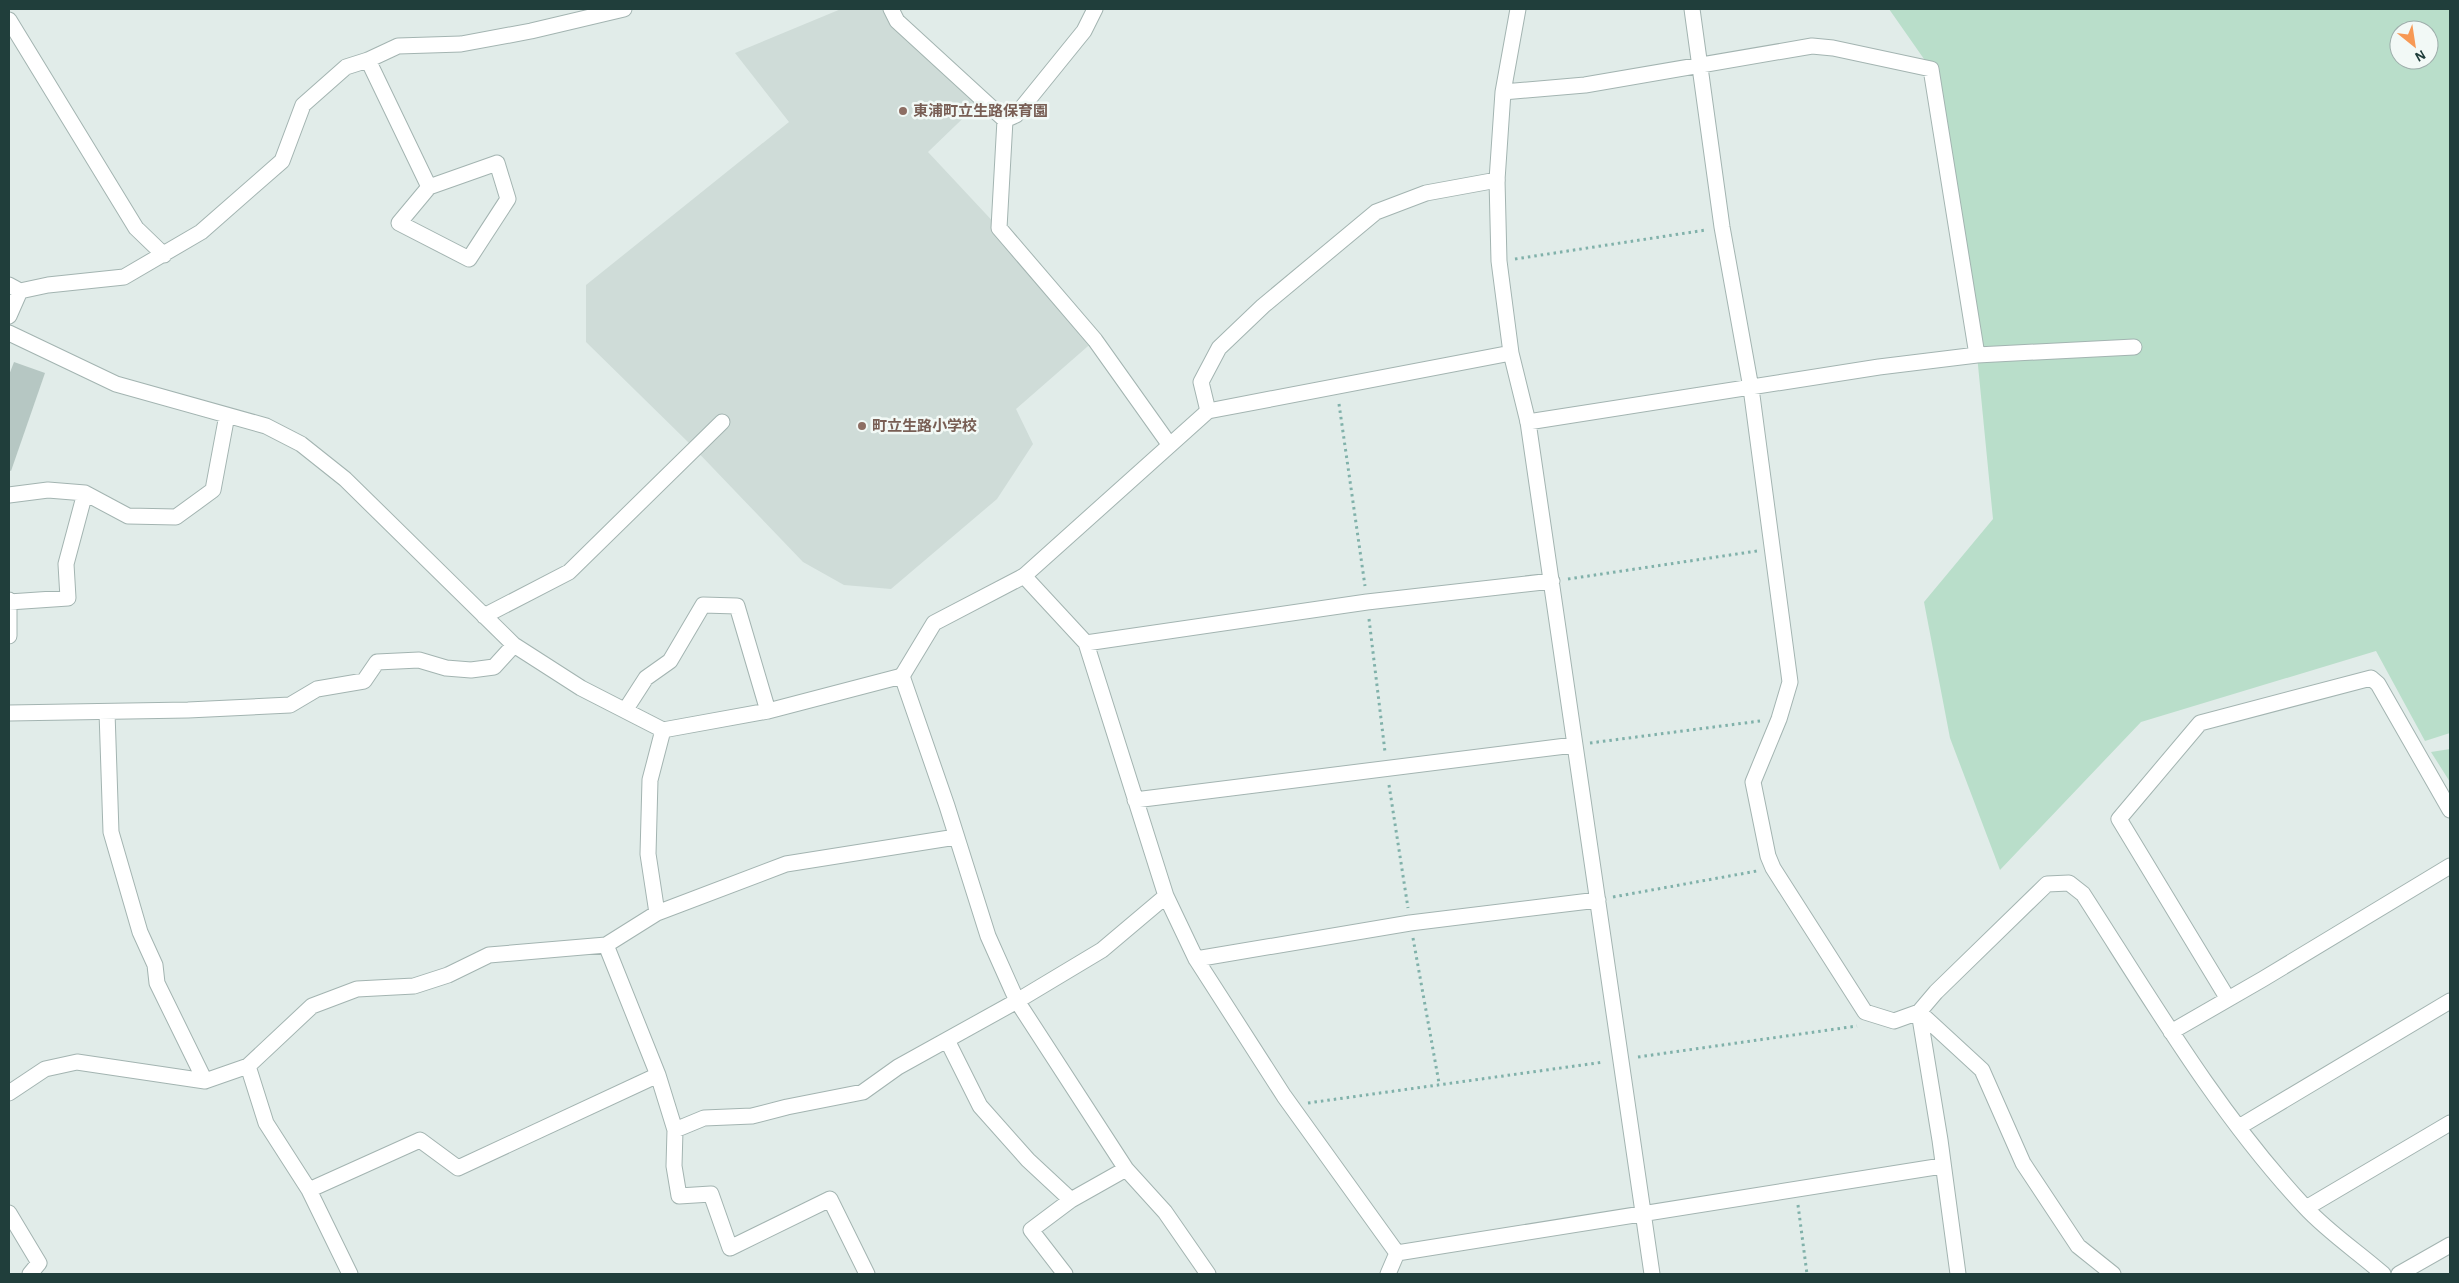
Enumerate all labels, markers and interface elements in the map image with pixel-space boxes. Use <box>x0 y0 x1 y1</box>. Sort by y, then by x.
north arrow <box>2389 20 2439 70</box>
text: N <box>2412 47 2428 64</box>
place label: 東浦町立生路保育園 <box>913 102 1048 119</box>
marker: 東浦町立生路保育園 <box>897 105 909 117</box>
place label: 町立生路小学校 <box>872 418 977 434</box>
marker: 町立生路小学校 <box>856 420 868 432</box>

